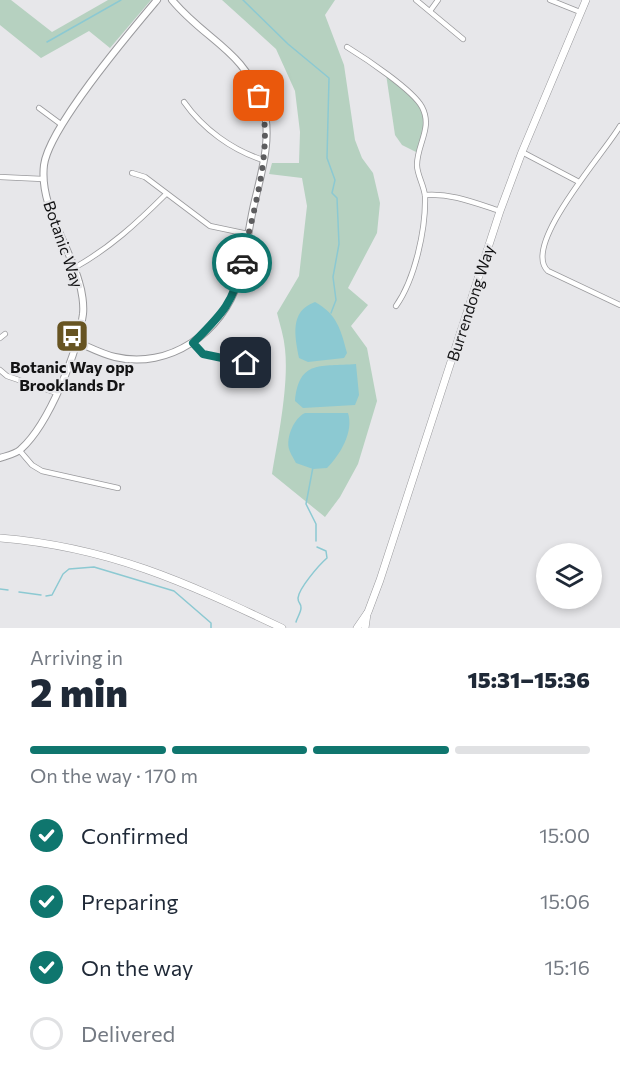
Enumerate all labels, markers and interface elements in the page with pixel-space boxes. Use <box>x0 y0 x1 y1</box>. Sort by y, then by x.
pin <box>233 70 284 121</box>
icon: bag <box>242 79 275 112</box>
street label: Botanic Way <box>40 198 88 290</box>
courier <box>212 233 272 293</box>
street label: Burrendong Way <box>442 243 498 363</box>
icon: car <box>226 247 259 280</box>
bus stop icon: Botanic Way opp Brooklands Dr <box>54 318 90 354</box>
pin <box>220 337 271 388</box>
icon: home <box>229 346 262 379</box>
place label: Botanic Way opp Brooklands Dr <box>10 357 134 394</box>
map controls <box>536 543 602 609</box>
button: layers <box>536 543 602 609</box>
text: Arriving in <box>30 645 123 669</box>
text: 15:31–15:36 <box>468 666 590 693</box>
text: 2 min <box>30 667 128 715</box>
text: On the way · 170 m <box>30 763 198 787</box>
icon: check <box>30 819 63 852</box>
text: Confirmed <box>81 822 188 849</box>
text: 15:00 <box>539 823 590 847</box>
icon: check <box>30 885 63 918</box>
text: Preparing <box>81 888 178 915</box>
text: 15:06 <box>540 889 590 913</box>
icon: check <box>30 951 63 984</box>
text: On the way <box>81 954 193 981</box>
text: 15:16 <box>545 955 590 979</box>
text: Delivered <box>81 1020 175 1047</box>

